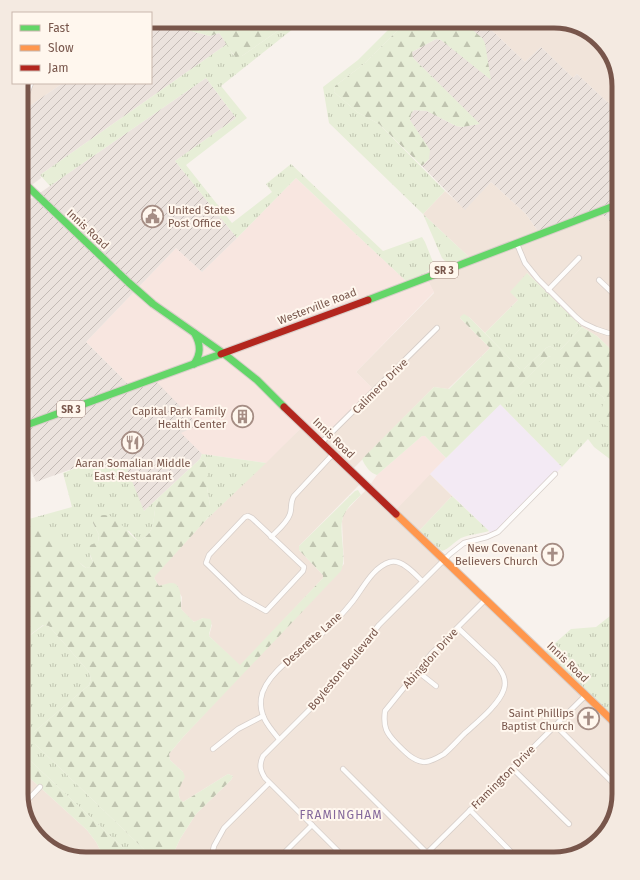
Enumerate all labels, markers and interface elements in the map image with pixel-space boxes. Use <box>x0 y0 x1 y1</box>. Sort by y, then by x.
legend <box>12 12 152 84</box>
text: Fast <box>48 21 70 35</box>
text: Slow <box>48 41 74 55</box>
text: Jam <box>48 61 68 75</box>
public building icon: United States Post Office <box>140 203 166 229</box>
place label: United States Post Office <box>168 204 235 230</box>
street label: Innis Road <box>64 207 111 252</box>
road number: SR 3 <box>430 262 458 278</box>
street label: Westerville Road <box>276 285 358 327</box>
street label: Calimero Drive <box>350 356 411 417</box>
road number: SR 3 <box>57 401 85 417</box>
building icon: Capital Park Family Health Center <box>229 404 255 430</box>
place label: Capital Park Family Health Center <box>132 405 227 431</box>
street label: Innis Road <box>310 415 357 461</box>
restaurant icon: Aaran Somalian Middle East Restuarant <box>120 430 146 456</box>
place label: Aaran Somalian Middle East Restuarant <box>76 457 190 483</box>
church icon: New Covenant Believers Church <box>540 541 566 567</box>
place label: New Covenant Believers Church <box>455 542 538 568</box>
street label: Deserette Lane <box>280 610 344 669</box>
street label: Boyleston Boulevard <box>305 626 381 713</box>
street label: Abingdon Drive <box>400 626 461 691</box>
street label: Innis Road <box>544 639 591 685</box>
church icon: Saint Phillips Baptist Church <box>576 706 602 732</box>
place label: Saint Phillips Baptist Church <box>501 707 574 733</box>
street label: Framington Drive <box>469 743 538 812</box>
district label: FRAMINGHAM <box>299 808 383 822</box>

